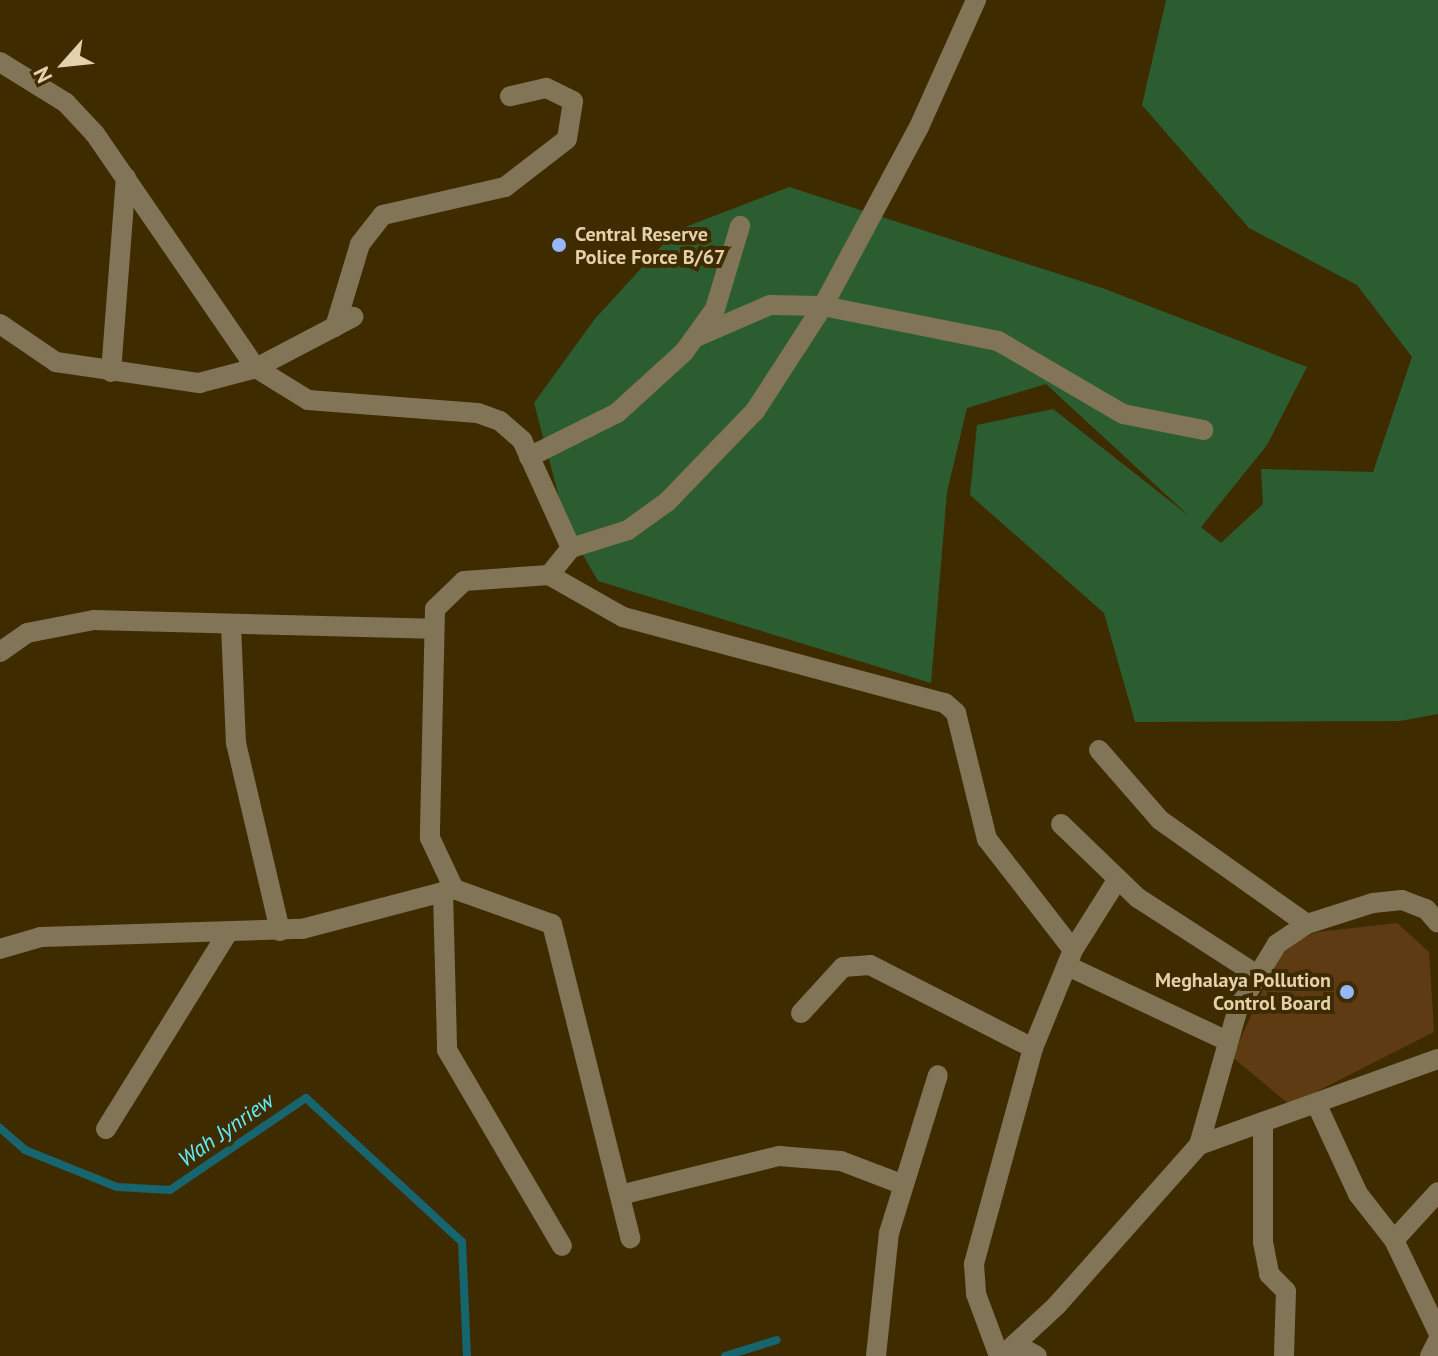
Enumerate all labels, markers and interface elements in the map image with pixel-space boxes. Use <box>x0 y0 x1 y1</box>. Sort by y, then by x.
north arrow <box>24 24 104 104</box>
text: N <box>27 62 58 88</box>
place label: Central Reserve Police Force B/67 <box>575 222 725 269</box>
marker: Central Reserve Police Force B/67 <box>550 236 568 254</box>
place label: Meghalaya Pollution Control Board <box>1155 968 1331 1015</box>
marker: Meghalaya Pollution Control Board <box>1338 983 1356 1001</box>
water label: Wah Jynriew <box>173 1088 279 1172</box>

